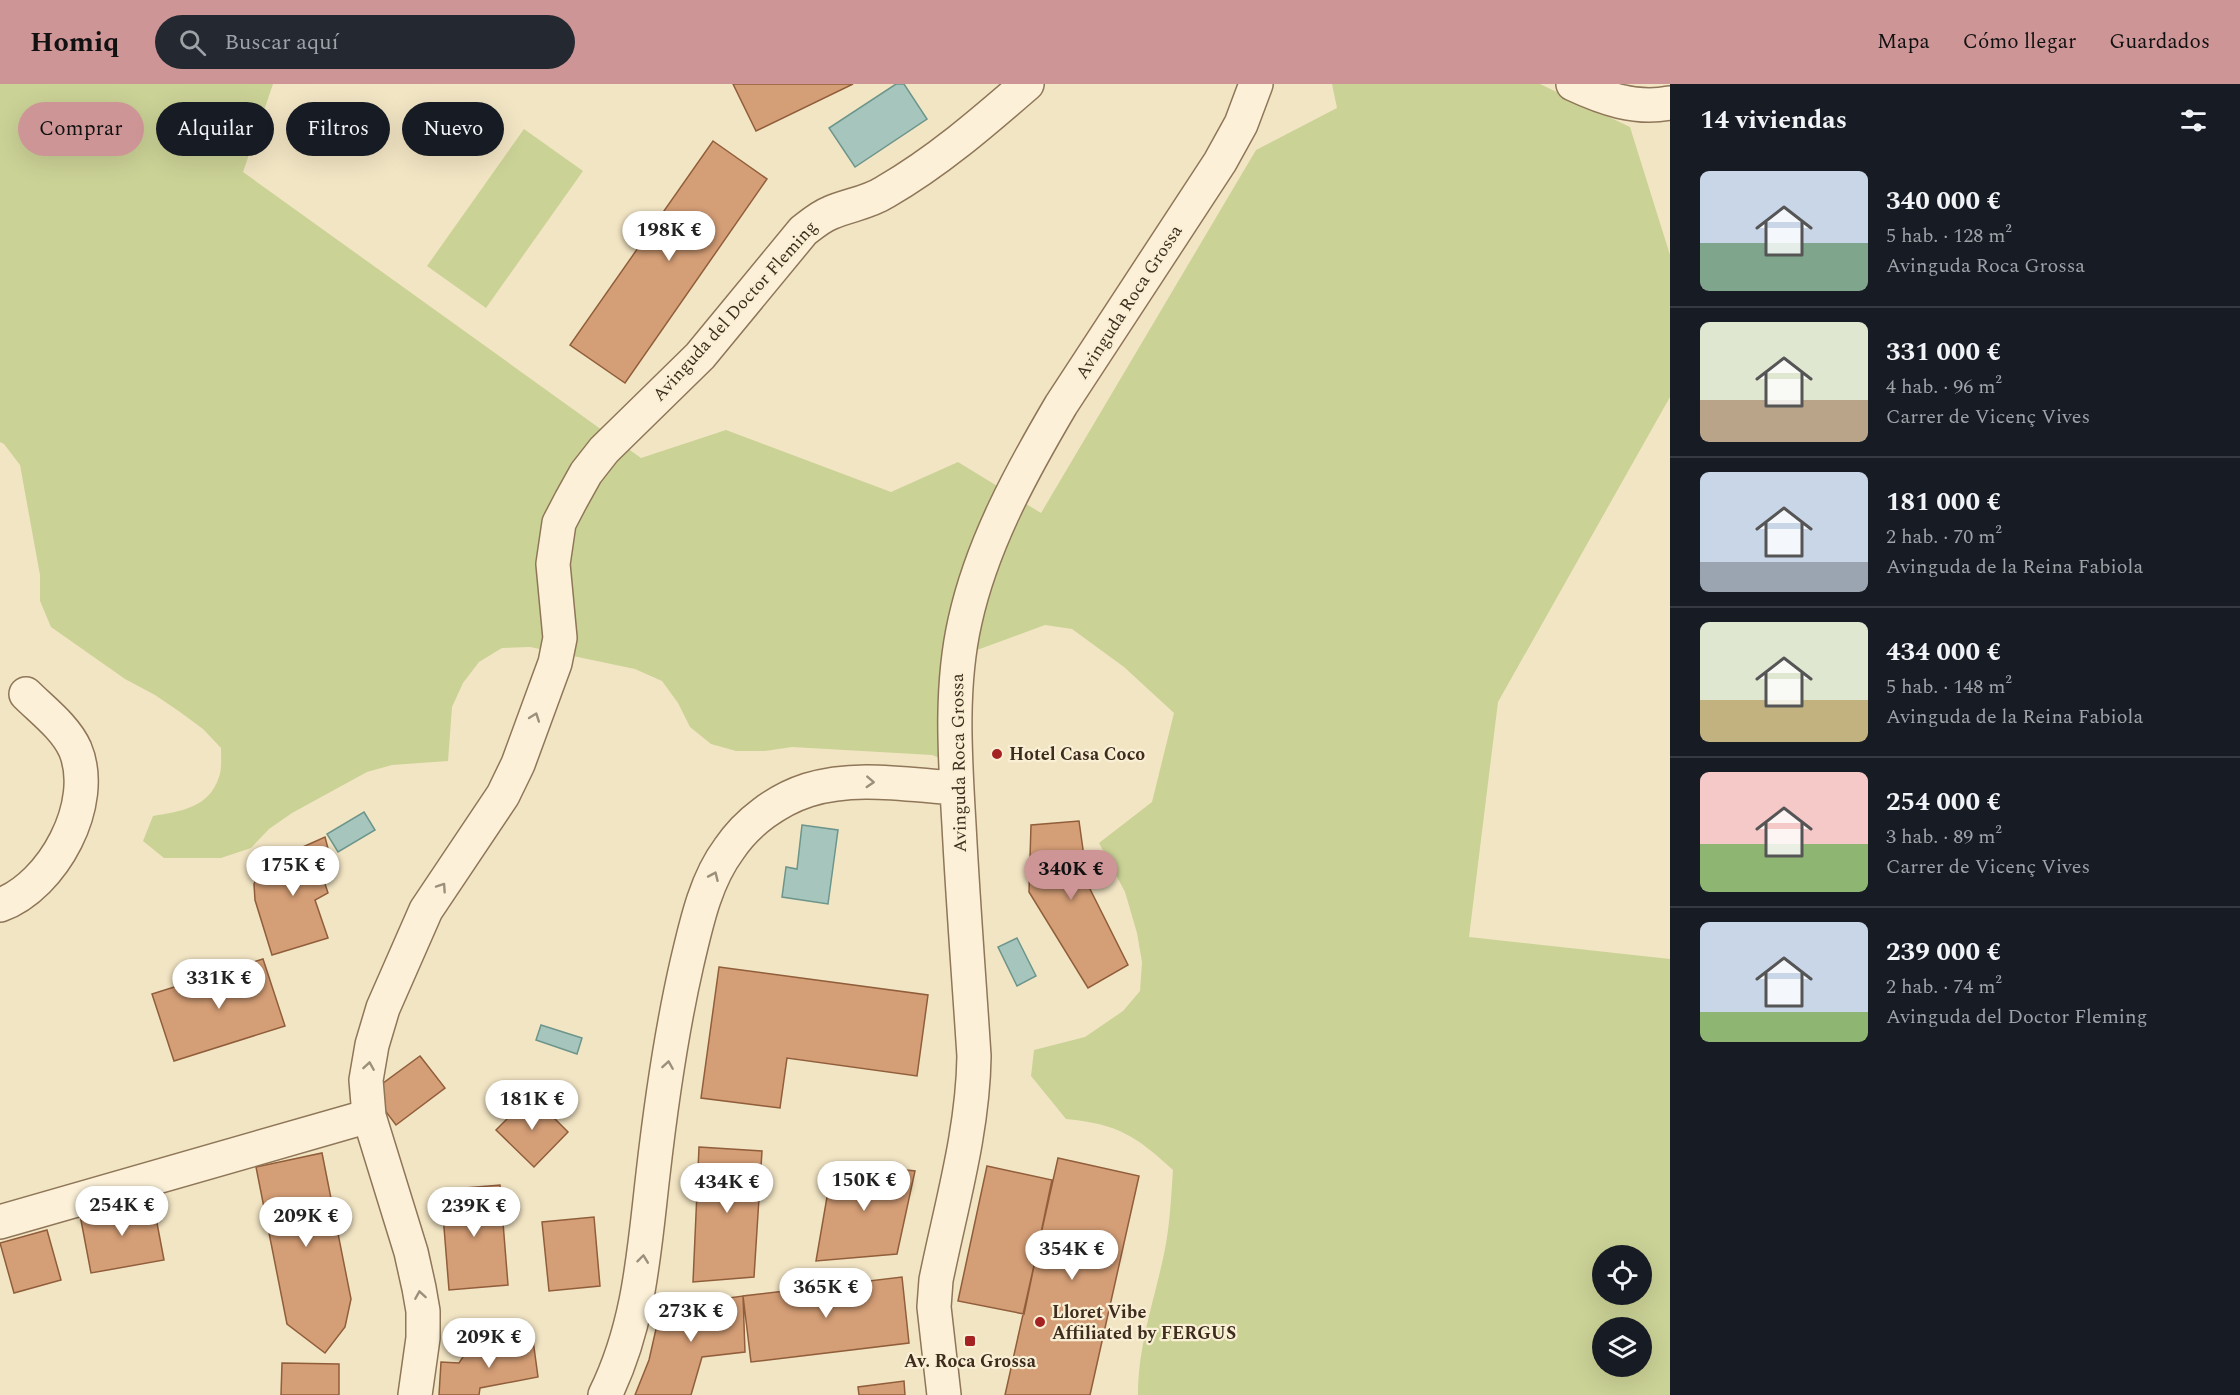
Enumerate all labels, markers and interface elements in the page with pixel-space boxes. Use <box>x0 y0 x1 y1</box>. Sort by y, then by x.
search box <box>155 15 575 69</box>
text: Homiq <box>30 21 119 64</box>
icon: search <box>176 26 209 59</box>
text: Buscar aquí <box>224 26 339 59</box>
text: Mapa <box>1877 26 1930 58</box>
text: Cómo llegar <box>1963 26 2076 58</box>
text: Guardados <box>2109 26 2210 58</box>
text: 14 viviendas <box>1700 100 1847 140</box>
chip: Comprar <box>18 102 144 156</box>
chip: Alquilar <box>156 102 274 156</box>
chip: Filtros <box>286 102 390 156</box>
chip: Nuevo <box>402 102 504 156</box>
icon: filters <box>2177 104 2210 137</box>
text: 340 000 € <box>1886 181 2001 221</box>
icon: home <box>1748 195 1820 267</box>
pin: 198K € <box>620 211 718 262</box>
text: 198K € <box>636 215 702 245</box>
street label: Avinguda del Doctor Fleming <box>646 215 824 407</box>
street label: Avinguda Roca Grossa <box>1069 219 1189 385</box>
text: 5 hab. · 128 m² <box>1886 221 2012 251</box>
text: Avinguda Roca Grossa <box>1886 251 2085 281</box>
text: 331 000 € <box>1886 332 2001 372</box>
icon: home <box>1748 346 1820 418</box>
text: 4 hab. · 96 m² <box>1886 372 2002 402</box>
text: Carrer de Vicenç Vives <box>1886 402 2090 432</box>
text: 181 000 € <box>1886 482 2001 522</box>
icon: home <box>1748 496 1820 568</box>
text: 2 hab. · 70 m² <box>1886 522 2002 552</box>
text: Avinguda de la Reina Fabiola <box>1886 552 2143 582</box>
text: 434 000 € <box>1886 632 2001 672</box>
icon: home <box>1748 646 1820 718</box>
text: 5 hab. · 148 m² <box>1886 672 2012 702</box>
street label: Avinguda Roca Grossa <box>944 673 974 853</box>
text: Avinguda de la Reina Fabiola <box>1886 702 2143 732</box>
one-way arrow <box>527 712 540 723</box>
place label: Hotel Casa Coco <box>1009 741 1145 768</box>
marker: Hotel Casa Coco <box>990 747 1004 761</box>
one-way arrow <box>866 776 875 789</box>
text: 254 000 € <box>1886 782 2001 822</box>
icon: home <box>1748 796 1820 868</box>
text: 3 hab. · 89 m² <box>1886 822 2002 852</box>
pin: 175K € <box>244 846 342 897</box>
text: 175K € <box>260 850 326 880</box>
pin: 340K € <box>1022 850 1120 901</box>
text: Carrer de Vicenç Vives <box>1886 852 2090 882</box>
text: 340K € <box>1038 854 1104 884</box>
one-way arrow <box>707 872 719 883</box>
one-way arrow <box>435 882 446 893</box>
text: 239 000 € <box>1886 932 2001 972</box>
icon: home <box>1748 946 1820 1018</box>
pin: 331K € <box>170 959 268 1010</box>
text: 331K € <box>186 963 252 993</box>
text: 2 hab. · 74 m² <box>1886 972 2002 1002</box>
text: Avinguda del Doctor Fleming <box>1886 1002 2148 1032</box>
one-way arrow <box>362 1061 374 1071</box>
one-way arrow <box>662 1061 674 1070</box>
pin: 181K € <box>483 1080 581 1131</box>
text: 181K € <box>499 1084 565 1114</box>
pin: 150K € <box>815 1161 913 1212</box>
pin: 434K € <box>678 1163 776 1214</box>
text: 150K € <box>831 1165 897 1195</box>
text: 434K € <box>694 1167 760 1197</box>
pin: 254K € <box>73 1186 171 1237</box>
pin: 239K € <box>425 1187 523 1238</box>
text: 254K € <box>89 1190 155 1220</box>
text: 239K € <box>441 1191 507 1221</box>
pin: 209K € <box>257 1197 355 1248</box>
text: 209K € <box>273 1201 339 1231</box>
pin: 354K € <box>1023 1230 1121 1281</box>
text: 354K € <box>1039 1234 1105 1264</box>
map controls <box>1592 1245 1652 1377</box>
button: locate <box>1592 1245 1652 1305</box>
one-way arrow <box>636 1254 649 1263</box>
pin: 365K € <box>777 1268 875 1319</box>
text: 365K € <box>793 1272 859 1302</box>
one-way arrow <box>415 1291 427 1300</box>
pin: 273K € <box>642 1292 740 1343</box>
text: 273K € <box>658 1296 724 1326</box>
place label: Lloret Vibe Affiliated by FERGUS <box>1052 1299 1236 1347</box>
marker: Lloret Vibe Affiliated by FERGUS <box>1033 1315 1047 1329</box>
button: layers <box>1592 1317 1652 1377</box>
pin: 209K € <box>440 1318 538 1369</box>
text: 209K € <box>456 1322 522 1352</box>
marker: Av. Roca Grossa <box>963 1334 977 1348</box>
place label: Av. Roca Grossa <box>904 1348 1037 1375</box>

